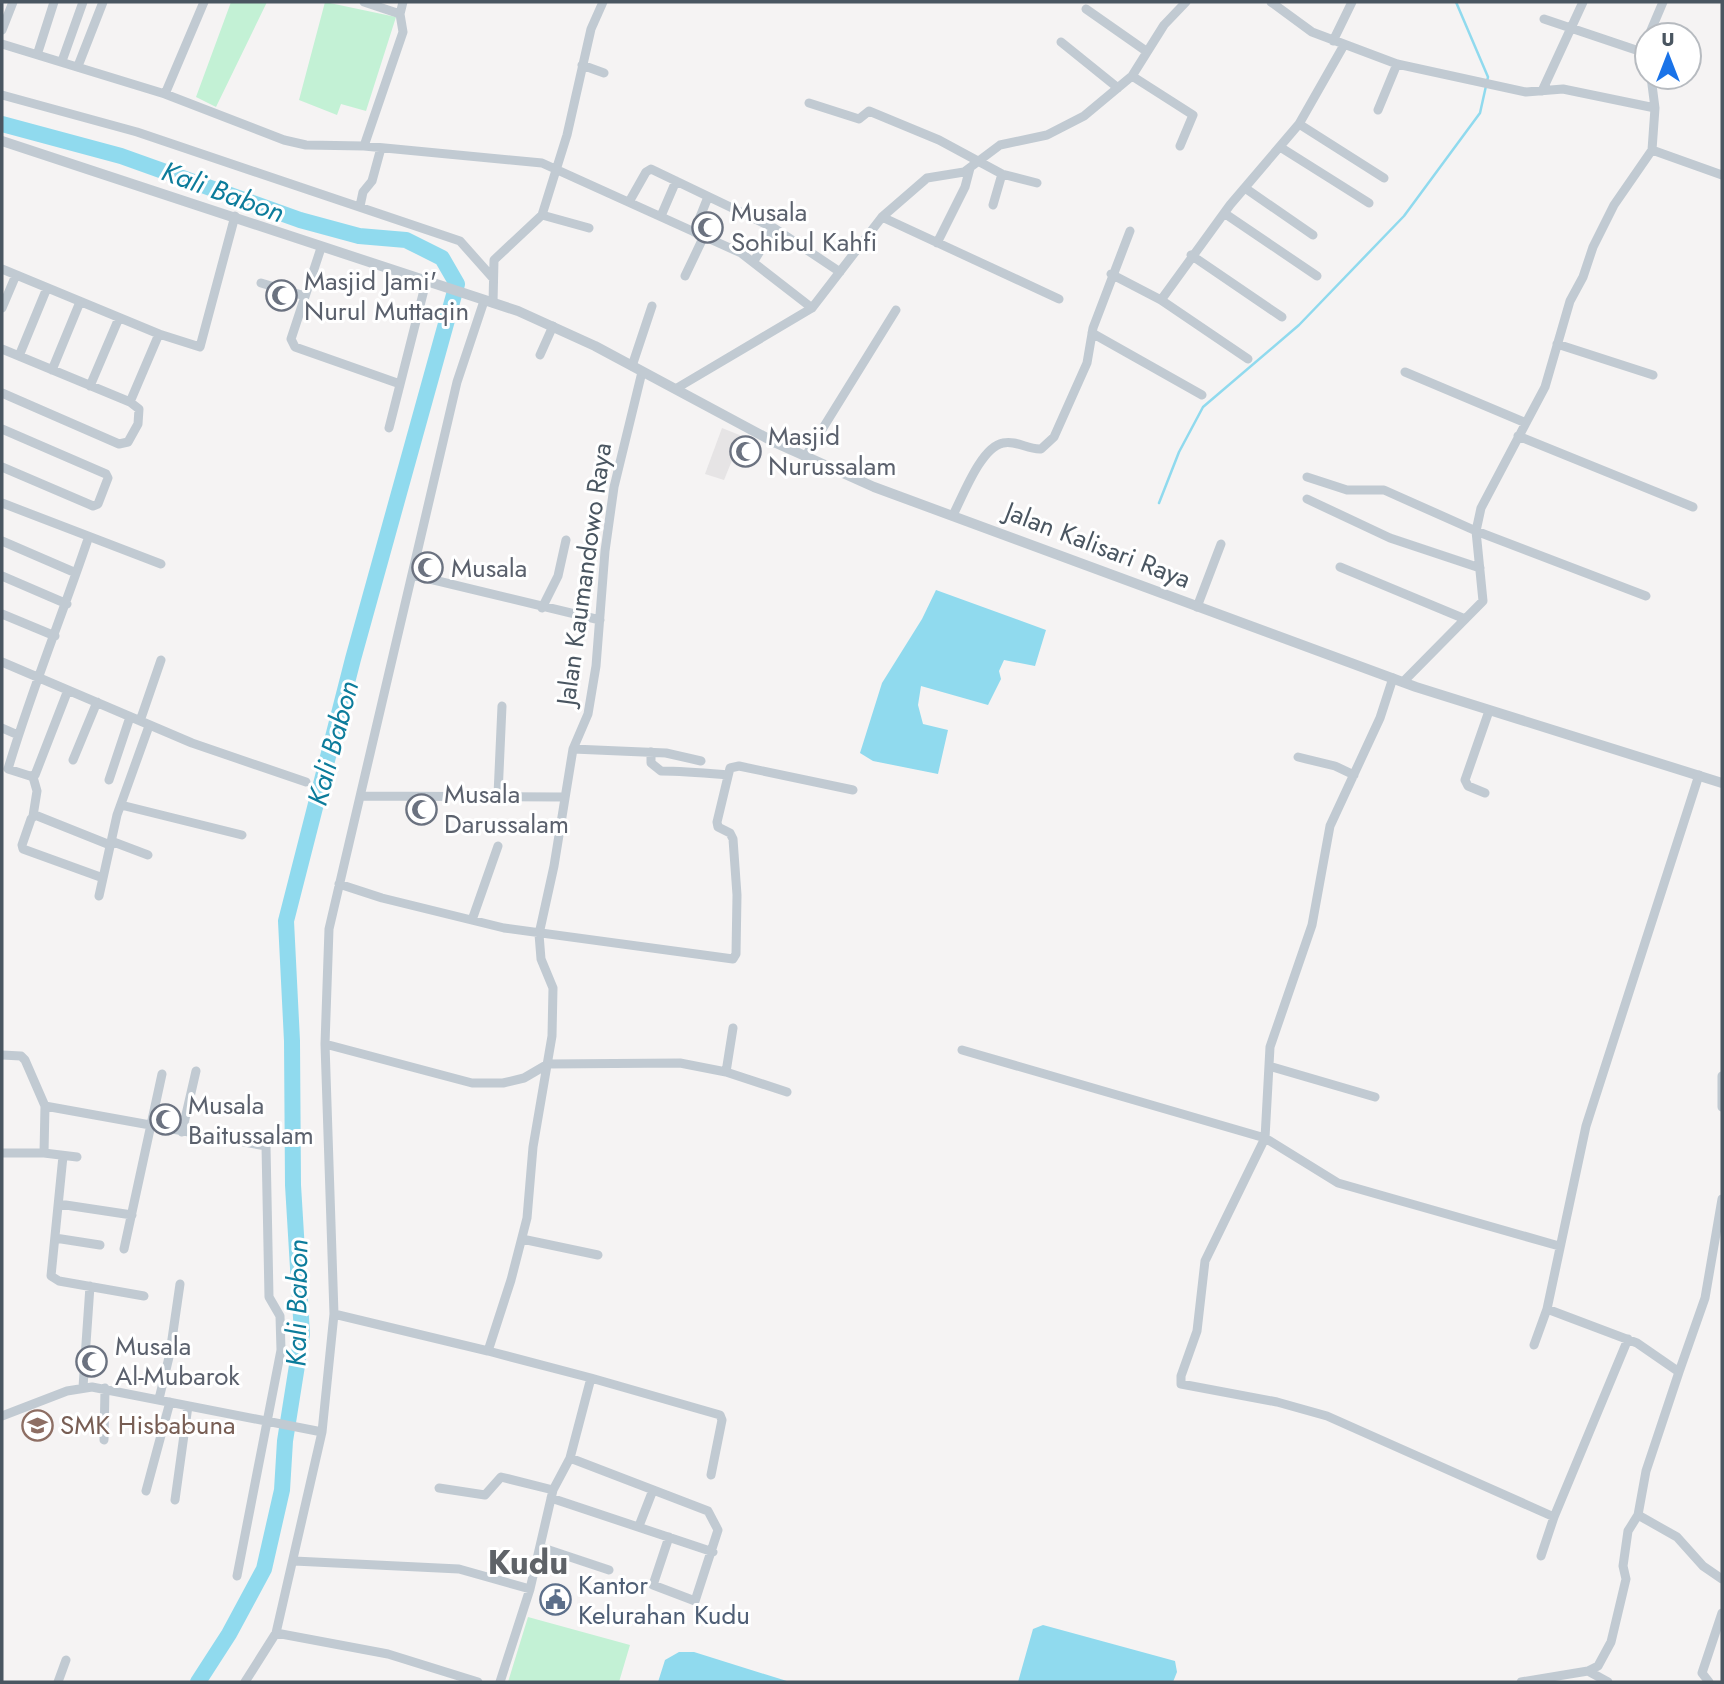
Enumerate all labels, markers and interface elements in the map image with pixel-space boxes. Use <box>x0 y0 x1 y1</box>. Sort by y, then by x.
north arrow <box>1633 21 1703 91</box>
text: U <box>1661 26 1675 53</box>
water label: Kali Babon <box>156 151 290 233</box>
place label: Musala Sohibul Kahfi <box>731 193 877 261</box>
mosque icon: Musala Sohibul Kahfi <box>691 210 725 244</box>
place label: Masjid Jami' Nurul Muttaqin <box>304 262 469 330</box>
mosque icon: Masjid Jami' Nurul Muttaqin <box>264 279 298 313</box>
place label: Masjid Nurussalam <box>768 417 897 485</box>
mosque icon: Masjid Nurussalam <box>728 434 762 468</box>
street label: Jalan Kaumandowo Raya <box>546 440 621 711</box>
street label: Jalan Kalisari Raya <box>997 491 1196 598</box>
place label: Musala <box>451 549 527 587</box>
mosque icon: Musala <box>411 551 445 585</box>
water label: Kali Babon <box>297 676 369 810</box>
place label: Musala Darussalam <box>444 775 569 843</box>
mosque icon: Musala Darussalam <box>404 792 438 826</box>
place label: Musala Baitussalam <box>188 1086 314 1154</box>
mosque icon: Musala Baitussalam <box>148 1103 182 1137</box>
water label: Kali Babon <box>275 1239 319 1367</box>
place label: Musala Al-Mubarok <box>115 1327 240 1395</box>
mosque icon: Musala Al-Mubarok <box>75 1344 109 1378</box>
place label: SMK Hisbabuna <box>60 1406 236 1444</box>
school or university icon: SMK Hisbabuna <box>20 1408 54 1442</box>
district label: Kudu <box>488 1539 568 1586</box>
place label: Kantor Kelurahan Kudu <box>578 1566 750 1634</box>
public building icon: Kantor Kelurahan Kudu <box>538 1583 572 1617</box>

